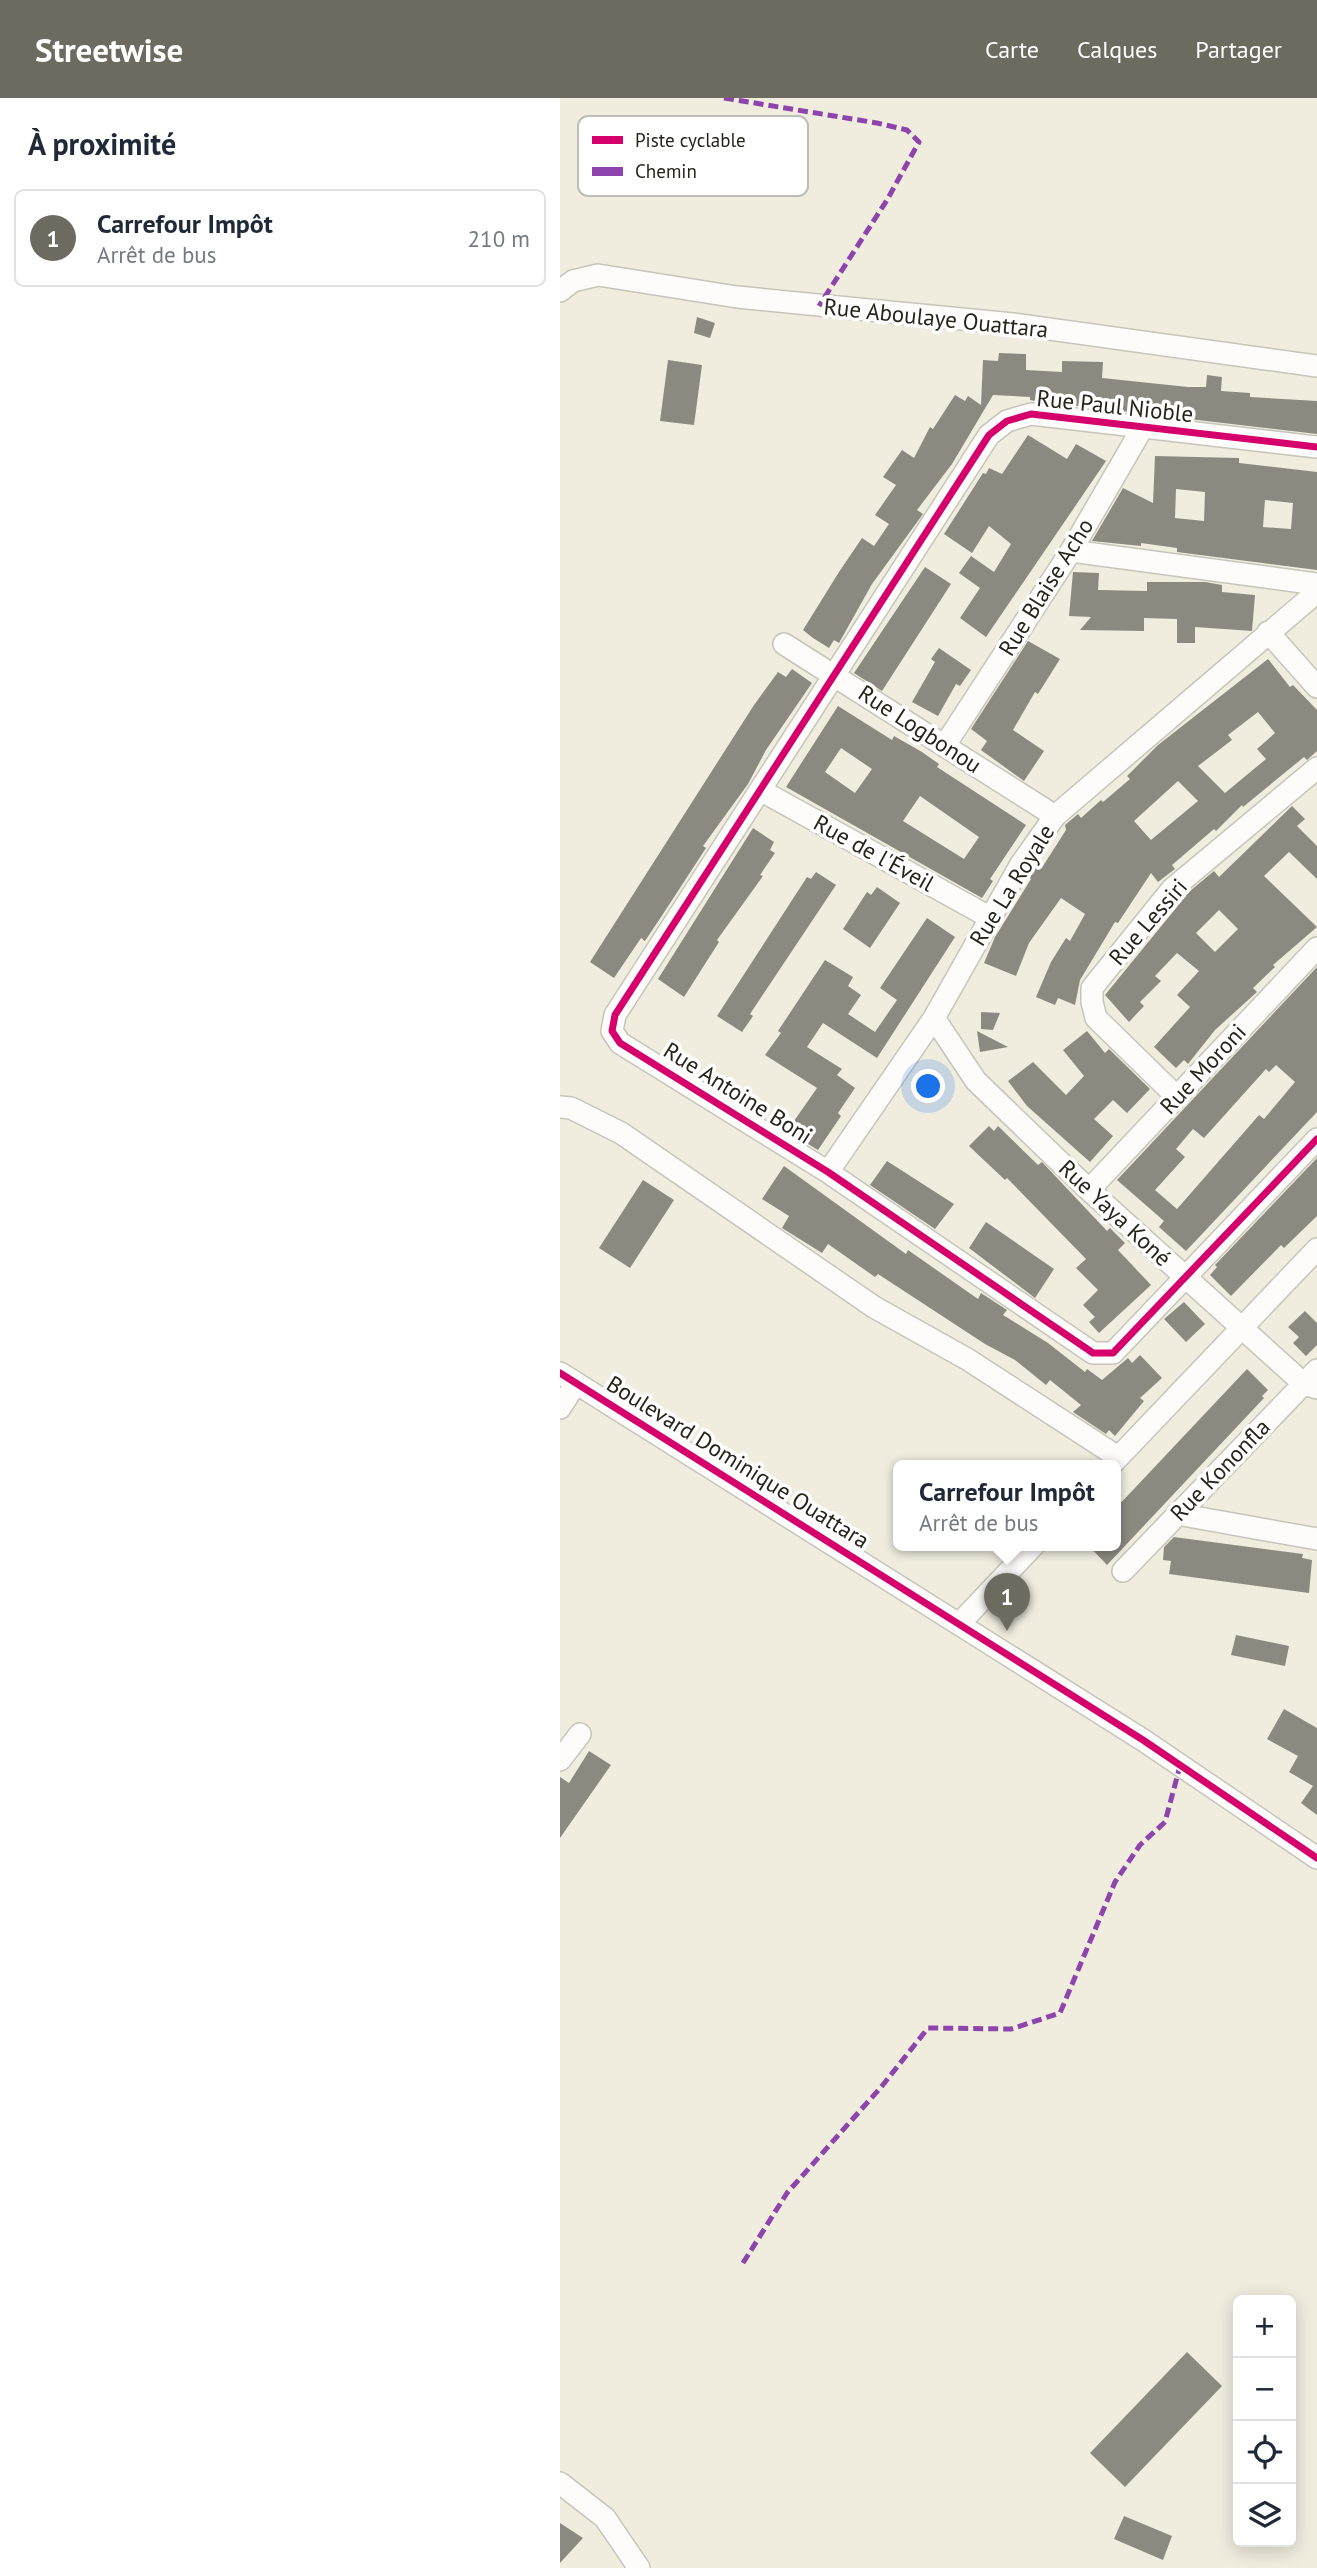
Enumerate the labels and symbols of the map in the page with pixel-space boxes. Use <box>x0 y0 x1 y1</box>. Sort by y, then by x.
legend <box>578 116 808 196</box>
text: Piste cyclable <box>635 128 746 152</box>
text: Chemin <box>635 159 697 183</box>
street label: Rue Aboulaye Ouattara <box>822 291 1050 344</box>
street label: Rue Paul Nioble <box>1035 383 1195 428</box>
street label: Rue Blaise Acho <box>992 513 1099 661</box>
street label: Rue Logbonou <box>853 678 987 779</box>
street label: Rue de l'Éveil <box>809 808 940 898</box>
street label: Rue La Royale <box>963 819 1060 951</box>
street label: Rue Lessiri <box>1102 872 1193 971</box>
street label: Rue Moroni <box>1153 1017 1252 1120</box>
street label: Rue Antoine Boni <box>659 1035 818 1150</box>
your location <box>911 1069 945 1103</box>
street label: Rue Yaya Koné <box>1053 1153 1178 1272</box>
street label: Boulevard Dominique Ouattara <box>602 1369 875 1554</box>
street label: Rue Kononfla <box>1164 1412 1276 1527</box>
pin: 1 <box>984 1573 1030 1631</box>

